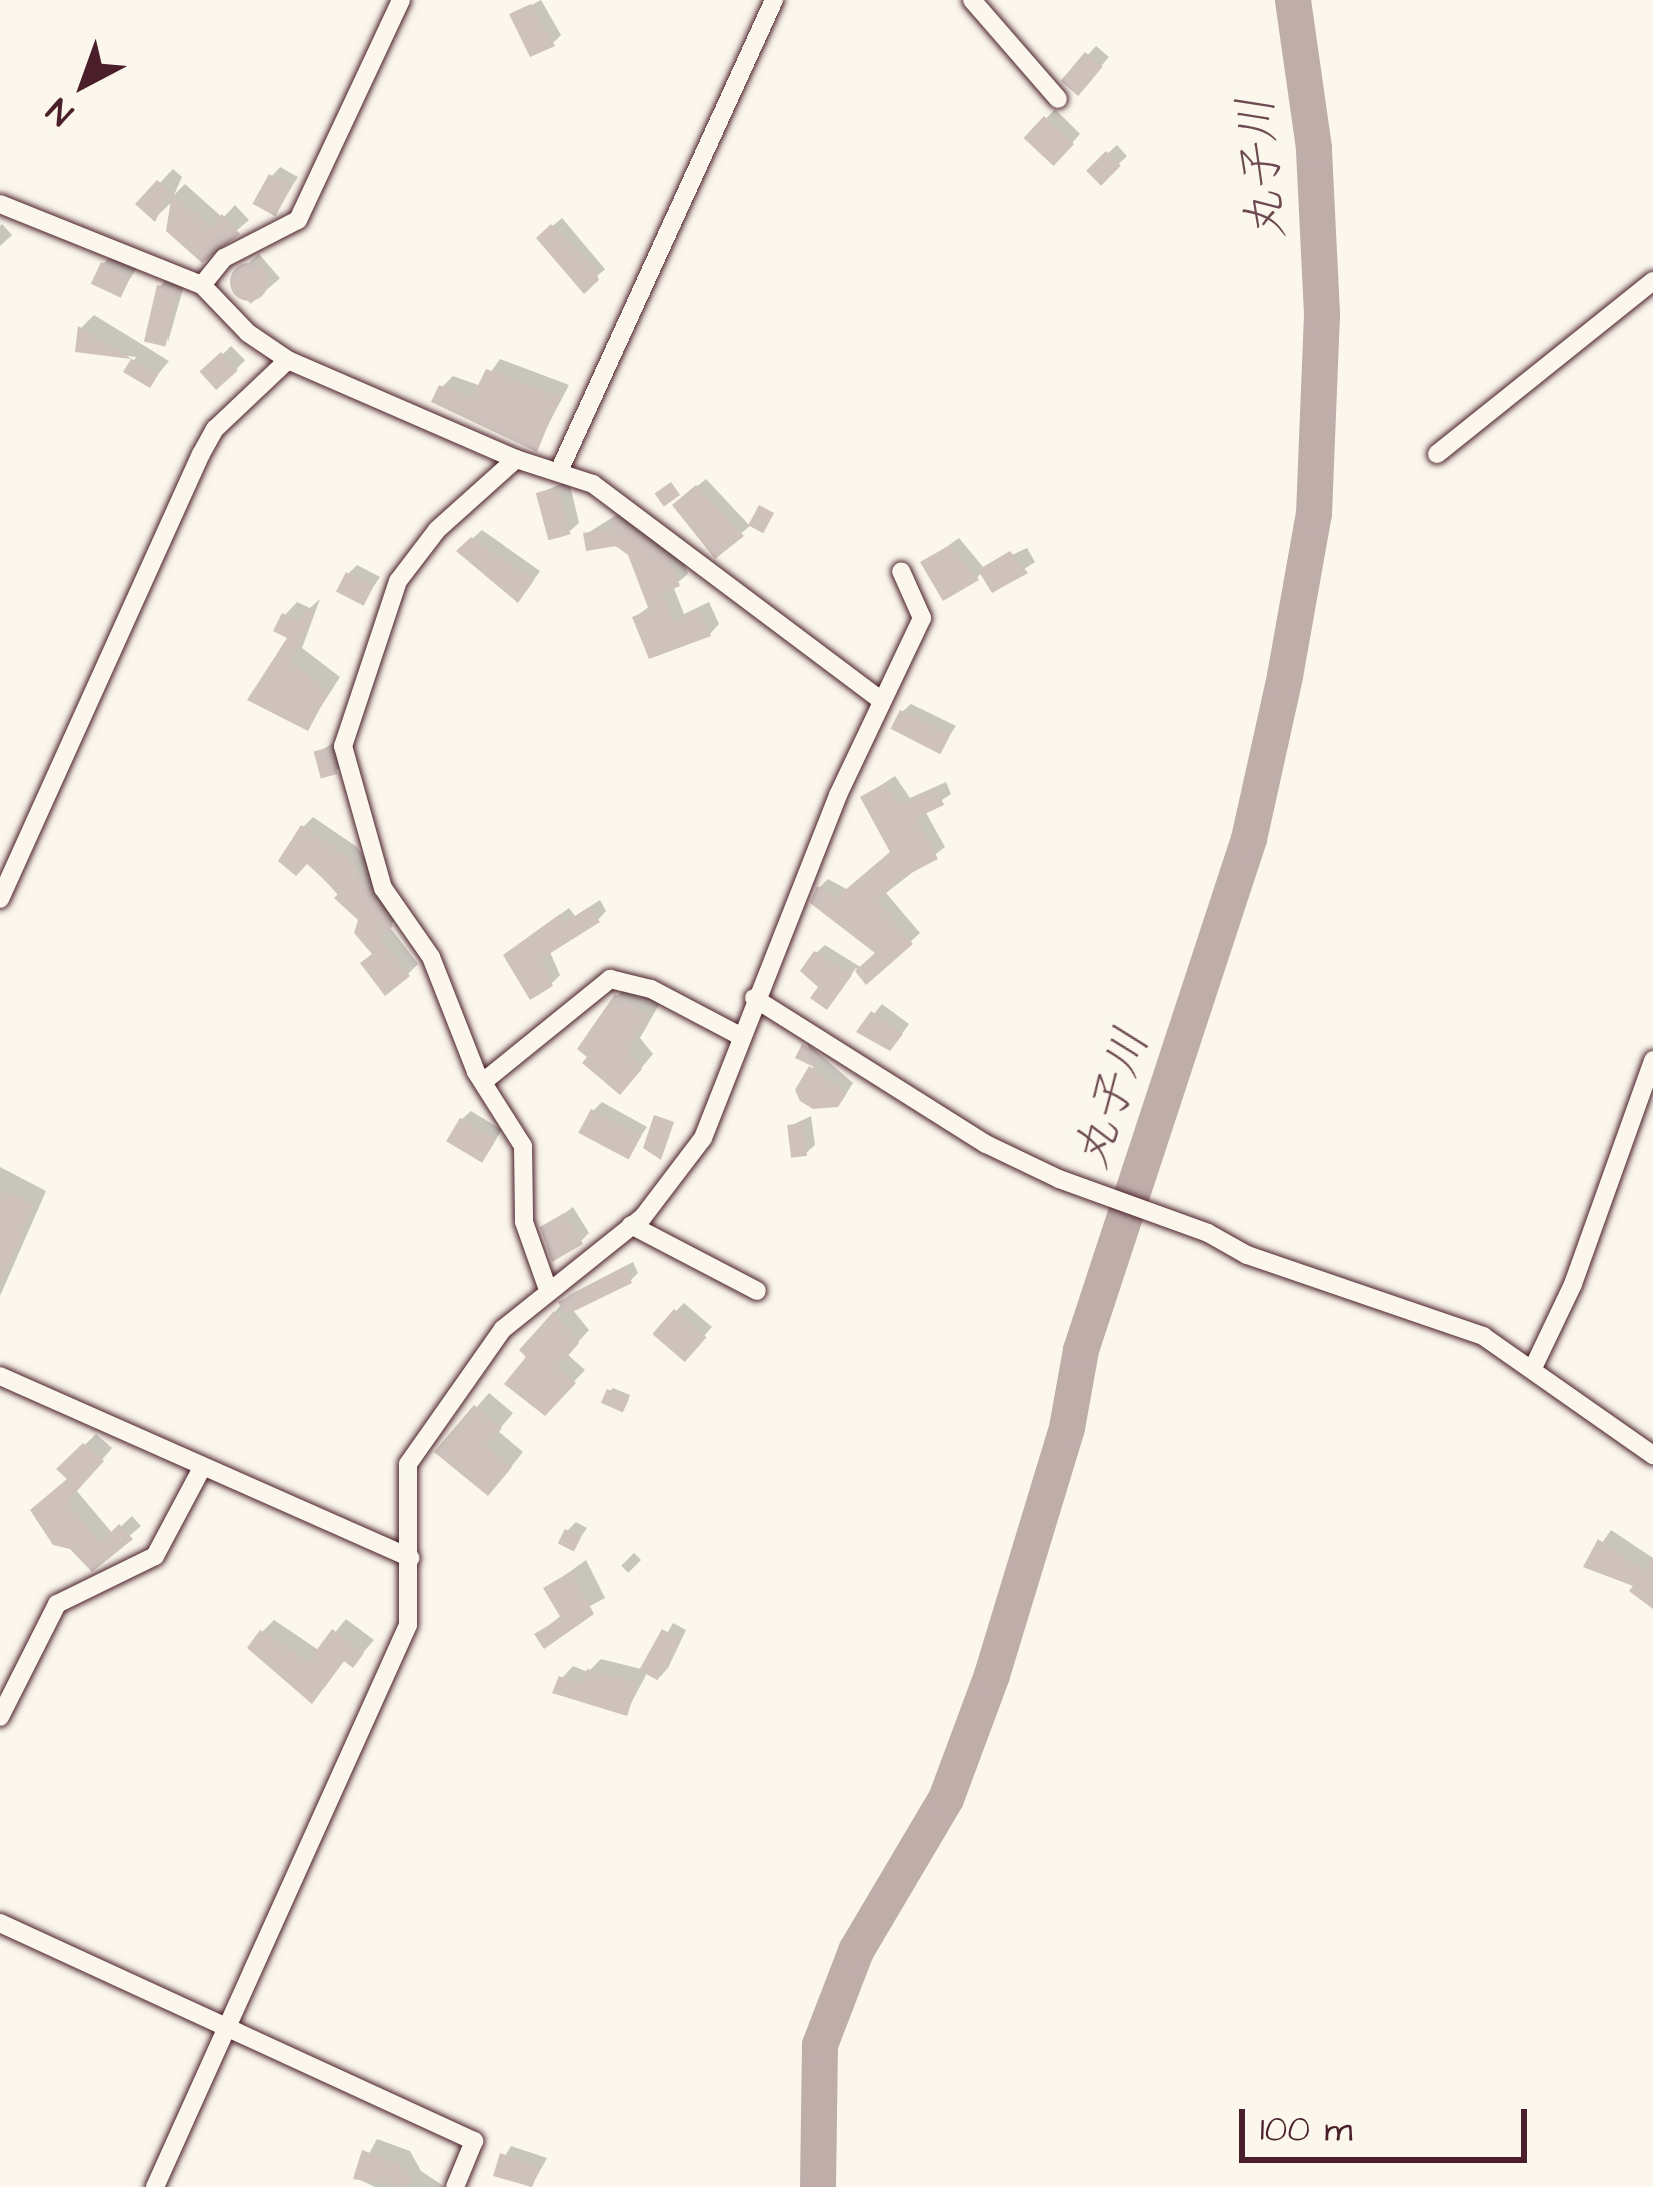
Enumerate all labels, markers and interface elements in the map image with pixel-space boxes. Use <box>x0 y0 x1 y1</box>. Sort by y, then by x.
north arrow <box>24 24 144 144</box>
text: N <box>37 87 83 135</box>
water label: 丸子川 <box>1228 94 1298 242</box>
water label: 丸子川 <box>1063 1022 1163 1176</box>
scale bar <box>1245 2085 1533 2159</box>
text: 100 m <box>1260 2104 1352 2155</box>

